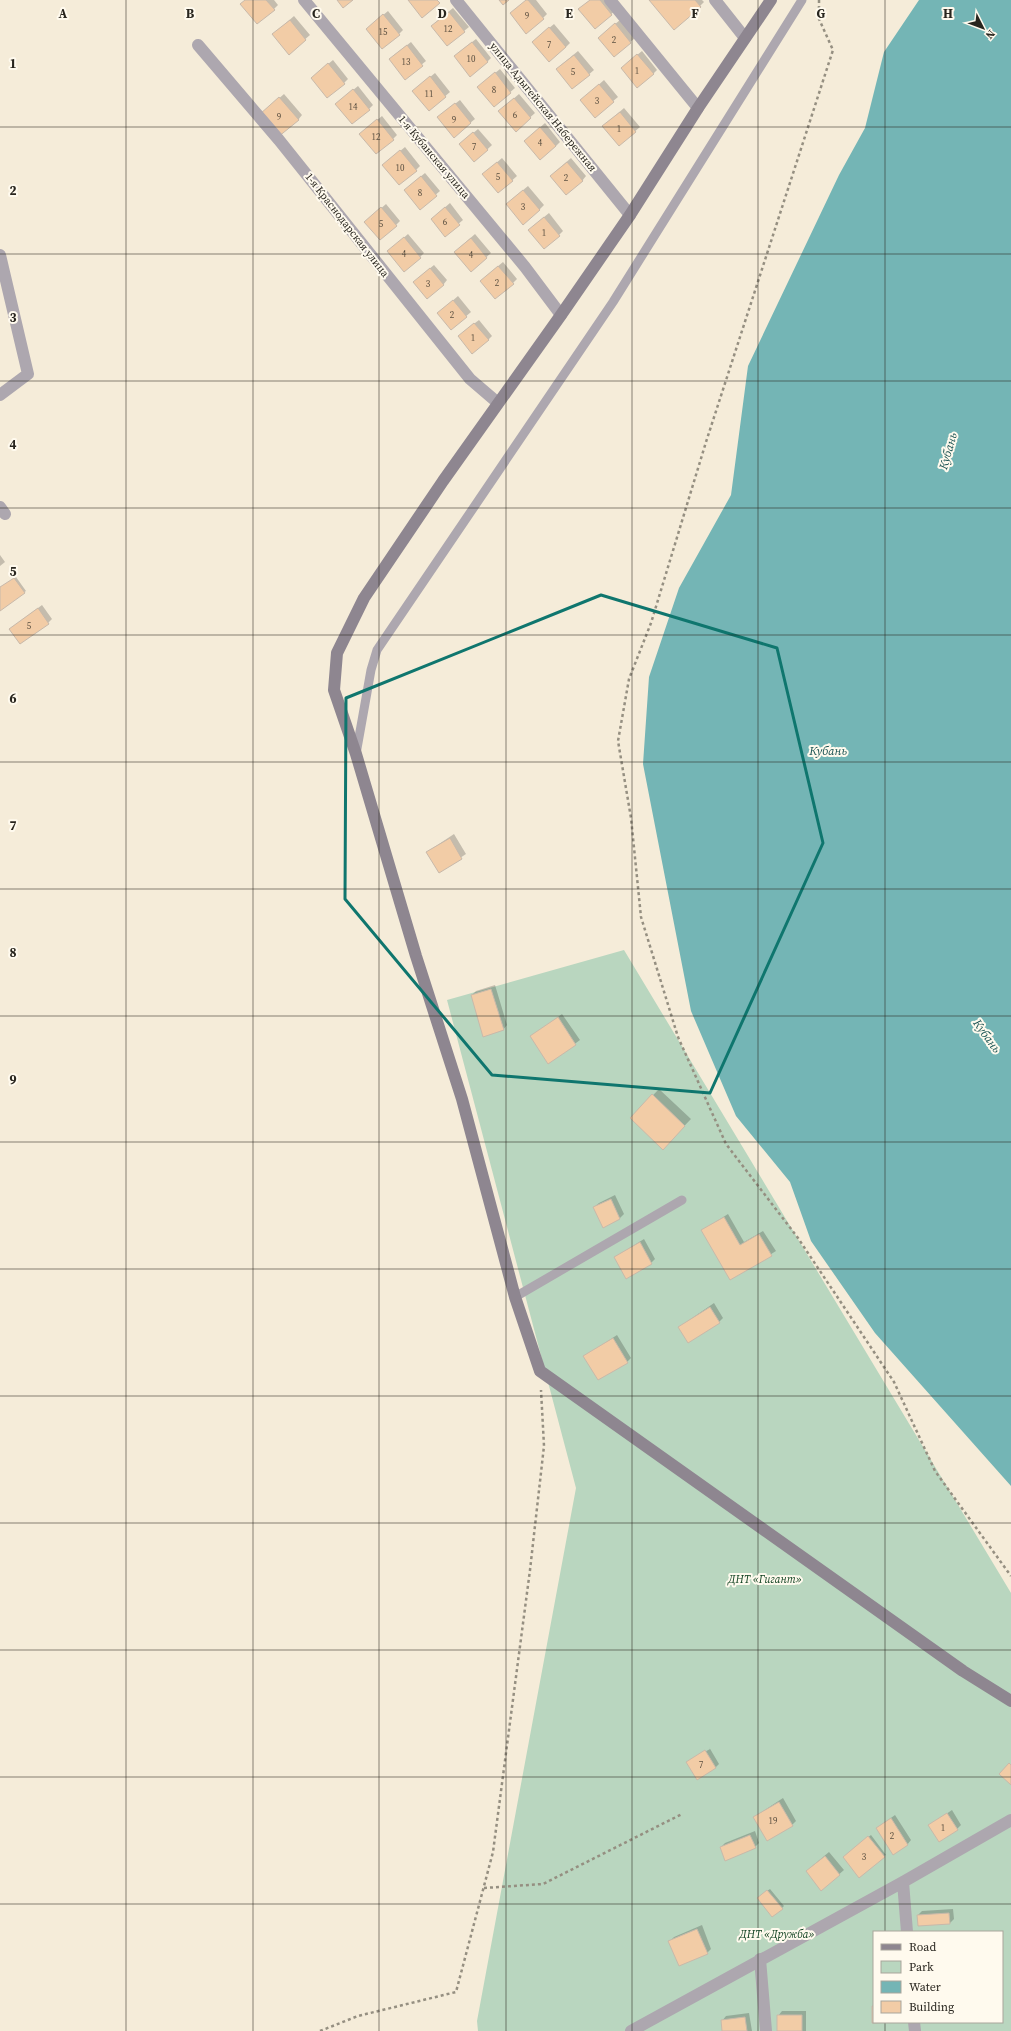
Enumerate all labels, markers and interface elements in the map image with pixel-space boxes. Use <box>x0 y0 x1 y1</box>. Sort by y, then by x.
text: A <box>59 5 68 22</box>
text: B <box>186 5 195 22</box>
text: C <box>312 5 320 22</box>
text: D <box>437 5 447 22</box>
text: E <box>565 5 573 22</box>
text: F <box>691 5 699 22</box>
text: G <box>817 5 826 22</box>
text: H <box>943 5 953 22</box>
north arrow <box>963 8 1003 48</box>
house number: 9 <box>525 10 530 22</box>
house number: 12 <box>443 23 453 35</box>
house number: 15 <box>378 26 388 38</box>
text: N <box>982 26 998 42</box>
house number: 2 <box>612 34 617 46</box>
street label: улица Адыгейская Набережная <box>486 39 600 175</box>
house number: 7 <box>547 39 552 51</box>
house number: 10 <box>466 53 476 65</box>
text: 1 <box>9 55 17 72</box>
house number: 13 <box>401 56 411 68</box>
house number: 1 <box>635 65 639 77</box>
house number: 5 <box>571 66 576 78</box>
house number: 8 <box>492 84 497 96</box>
house number: 11 <box>424 88 434 100</box>
house number: 3 <box>595 95 600 107</box>
house number: 14 <box>348 101 358 113</box>
house number: 6 <box>513 109 518 121</box>
house number: 9 <box>277 111 282 123</box>
street label: 1-я Кубанская улица <box>395 112 474 202</box>
house number: 9 <box>452 114 457 126</box>
house number: 1 <box>617 123 621 135</box>
house number: 12 <box>371 131 381 143</box>
house number: 4 <box>538 137 543 149</box>
house number: 7 <box>472 141 477 153</box>
house number: 10 <box>395 162 405 174</box>
street label: 1-я Краснодарская улица <box>302 170 393 281</box>
house number: 5 <box>496 171 501 183</box>
house number: 2 <box>564 172 569 184</box>
text: 2 <box>9 182 17 199</box>
house number: 8 <box>418 187 423 199</box>
house number: 3 <box>521 201 526 213</box>
house number: 6 <box>443 216 448 228</box>
house number: 5 <box>379 218 384 230</box>
house number: 1 <box>542 227 546 239</box>
house number: 4 <box>402 248 407 260</box>
house number: 4 <box>469 249 474 261</box>
house number: 2 <box>495 277 500 289</box>
house number: 3 <box>426 278 431 290</box>
text: 3 <box>9 309 17 326</box>
house number: 2 <box>450 309 455 321</box>
house number: 1 <box>471 332 475 344</box>
water label: Кубань <box>935 430 961 472</box>
text: 4 <box>9 436 17 453</box>
text: 5 <box>9 563 17 580</box>
house number: 5 <box>27 620 32 632</box>
text: 6 <box>9 690 17 707</box>
water label: Кубань <box>808 743 847 759</box>
text: 7 <box>9 817 17 834</box>
text: 8 <box>9 944 17 961</box>
water label: Кубань <box>969 1015 1005 1056</box>
text: 9 <box>9 1071 17 1088</box>
park label: ДНТ «Гигант» <box>727 1572 802 1587</box>
house number: 7 <box>699 1759 704 1771</box>
house number: 19 <box>768 1815 778 1827</box>
house number: 1 <box>941 1822 945 1834</box>
house number: 2 <box>890 1830 895 1842</box>
house number: 3 <box>862 1851 867 1863</box>
park label: ДНТ «Дружба» <box>738 1927 815 1942</box>
legend <box>873 1931 1003 2023</box>
text: Road <box>909 1939 936 1955</box>
text: Park <box>909 1959 934 1975</box>
text: Water <box>909 1979 941 1995</box>
text: Building <box>909 1999 954 2015</box>

